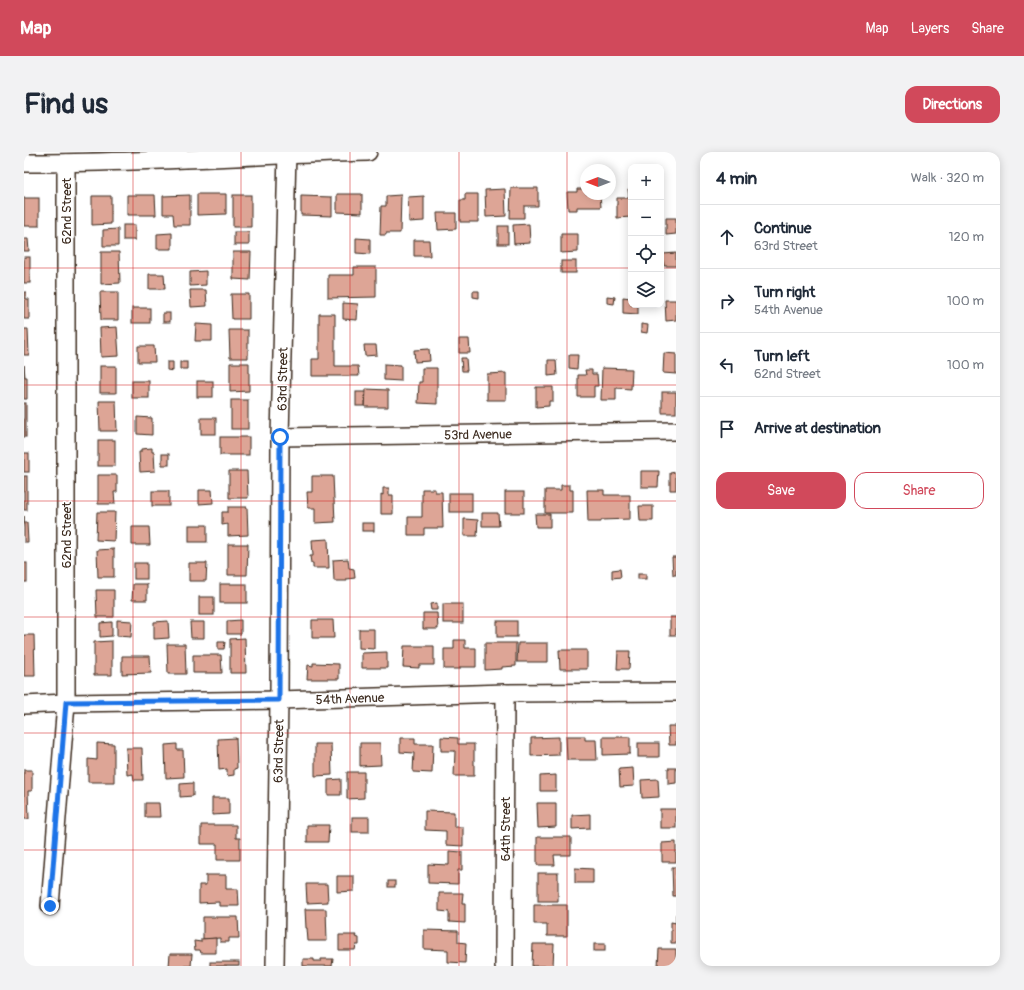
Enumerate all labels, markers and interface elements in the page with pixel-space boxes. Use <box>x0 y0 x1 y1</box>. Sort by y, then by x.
text: Map <box>20 16 51 40</box>
text: Map <box>866 20 889 37</box>
text: Layers <box>911 20 949 37</box>
text: Share <box>971 20 1004 37</box>
button: Directions <box>905 86 1000 123</box>
text: Find us <box>24 87 108 122</box>
north arrow <box>580 164 616 200</box>
map controls <box>628 164 664 308</box>
button: + <box>628 164 664 200</box>
text: 4 min <box>716 168 757 189</box>
text: Walk · 320 m <box>911 170 984 186</box>
street label: 62nd Street <box>59 177 75 244</box>
button: − <box>628 200 664 236</box>
text: Continue <box>754 219 812 238</box>
icon: ahead <box>716 226 738 248</box>
text: 120 m <box>948 229 984 245</box>
button: locate <box>628 236 664 272</box>
text: 63rd Street <box>754 238 818 254</box>
button: layers <box>628 272 664 308</box>
text: Turn right <box>754 283 815 302</box>
icon: right <box>716 290 738 312</box>
text: 100 m <box>947 293 984 309</box>
text: 54th Avenue <box>754 302 823 318</box>
street label: 63rd Street <box>274 346 292 411</box>
text: Turn left <box>754 347 810 366</box>
icon: left <box>716 354 738 376</box>
text: 100 m <box>947 357 984 373</box>
text: 62nd Street <box>754 366 821 382</box>
icon: arrive <box>716 418 738 440</box>
text: Arrive at destination <box>754 419 881 438</box>
street label: 53rd Avenue <box>444 426 513 444</box>
route start <box>271 428 289 446</box>
button: Save <box>716 472 846 509</box>
button: Share <box>854 472 984 509</box>
street label: 62nd Street <box>59 501 75 568</box>
street label: 54th Avenue <box>315 690 385 708</box>
street label: 63rd Street <box>270 718 288 783</box>
street label: 64th Street <box>498 796 514 861</box>
route end <box>41 897 59 915</box>

